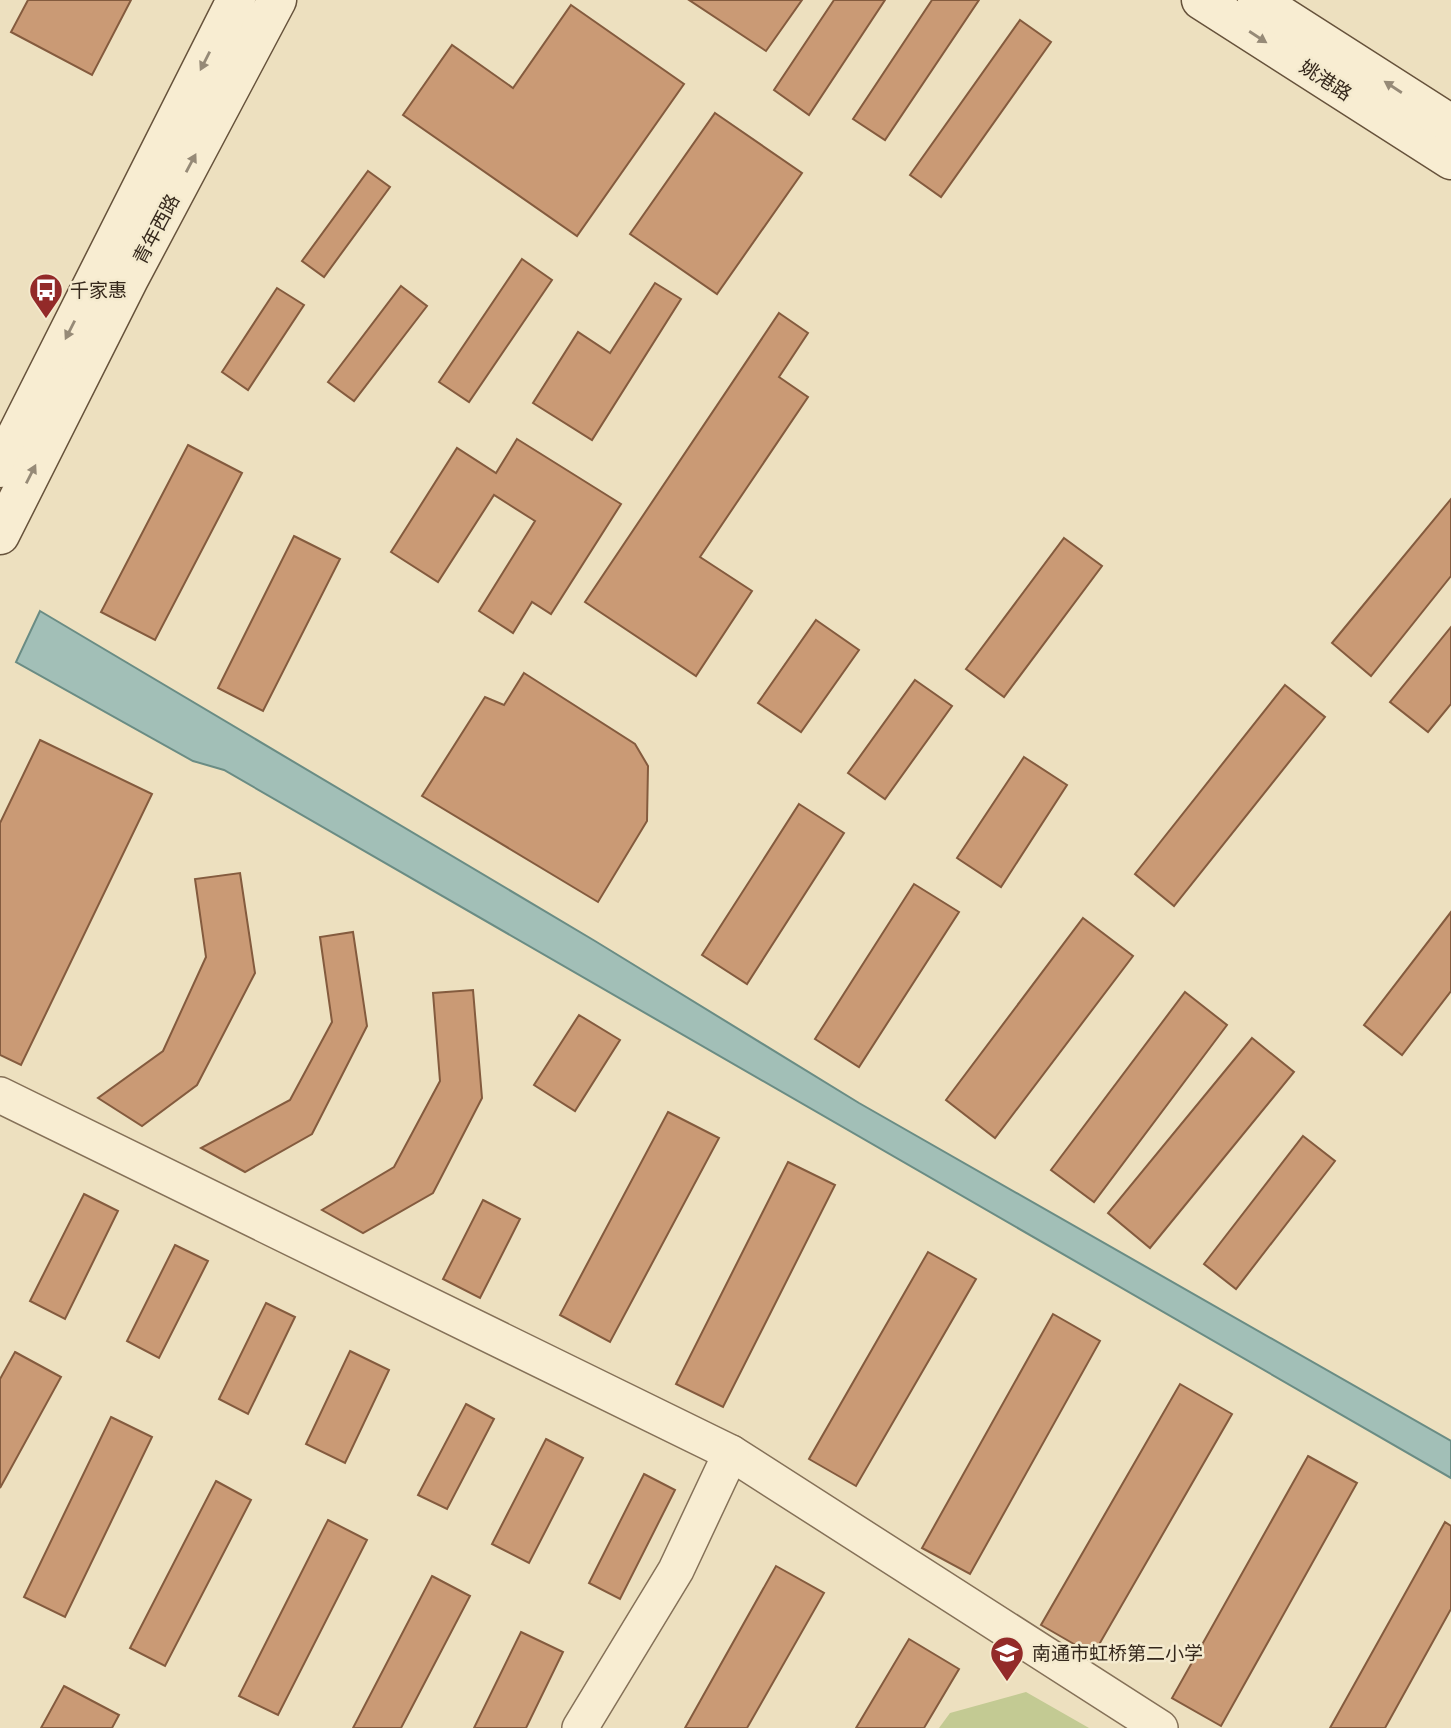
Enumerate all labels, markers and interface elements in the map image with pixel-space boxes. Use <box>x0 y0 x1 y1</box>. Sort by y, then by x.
one-way arrow <box>1249 30 1268 43</box>
one-way arrow <box>200 51 211 71</box>
street label: 姚港路 <box>1296 54 1357 106</box>
one-way arrow <box>1384 81 1403 94</box>
one-way arrow <box>184 152 196 172</box>
street label: 青年西路 <box>127 189 184 268</box>
bus stop icon: 千家惠 <box>27 271 65 320</box>
place label: 千家惠 <box>70 277 127 302</box>
one-way arrow <box>64 320 75 340</box>
one-way arrow <box>25 464 36 484</box>
school or university icon: 南通市虹桥第二小学 <box>988 1634 1026 1683</box>
place label: 南通市虹桥第二小学 <box>1032 1640 1203 1665</box>

